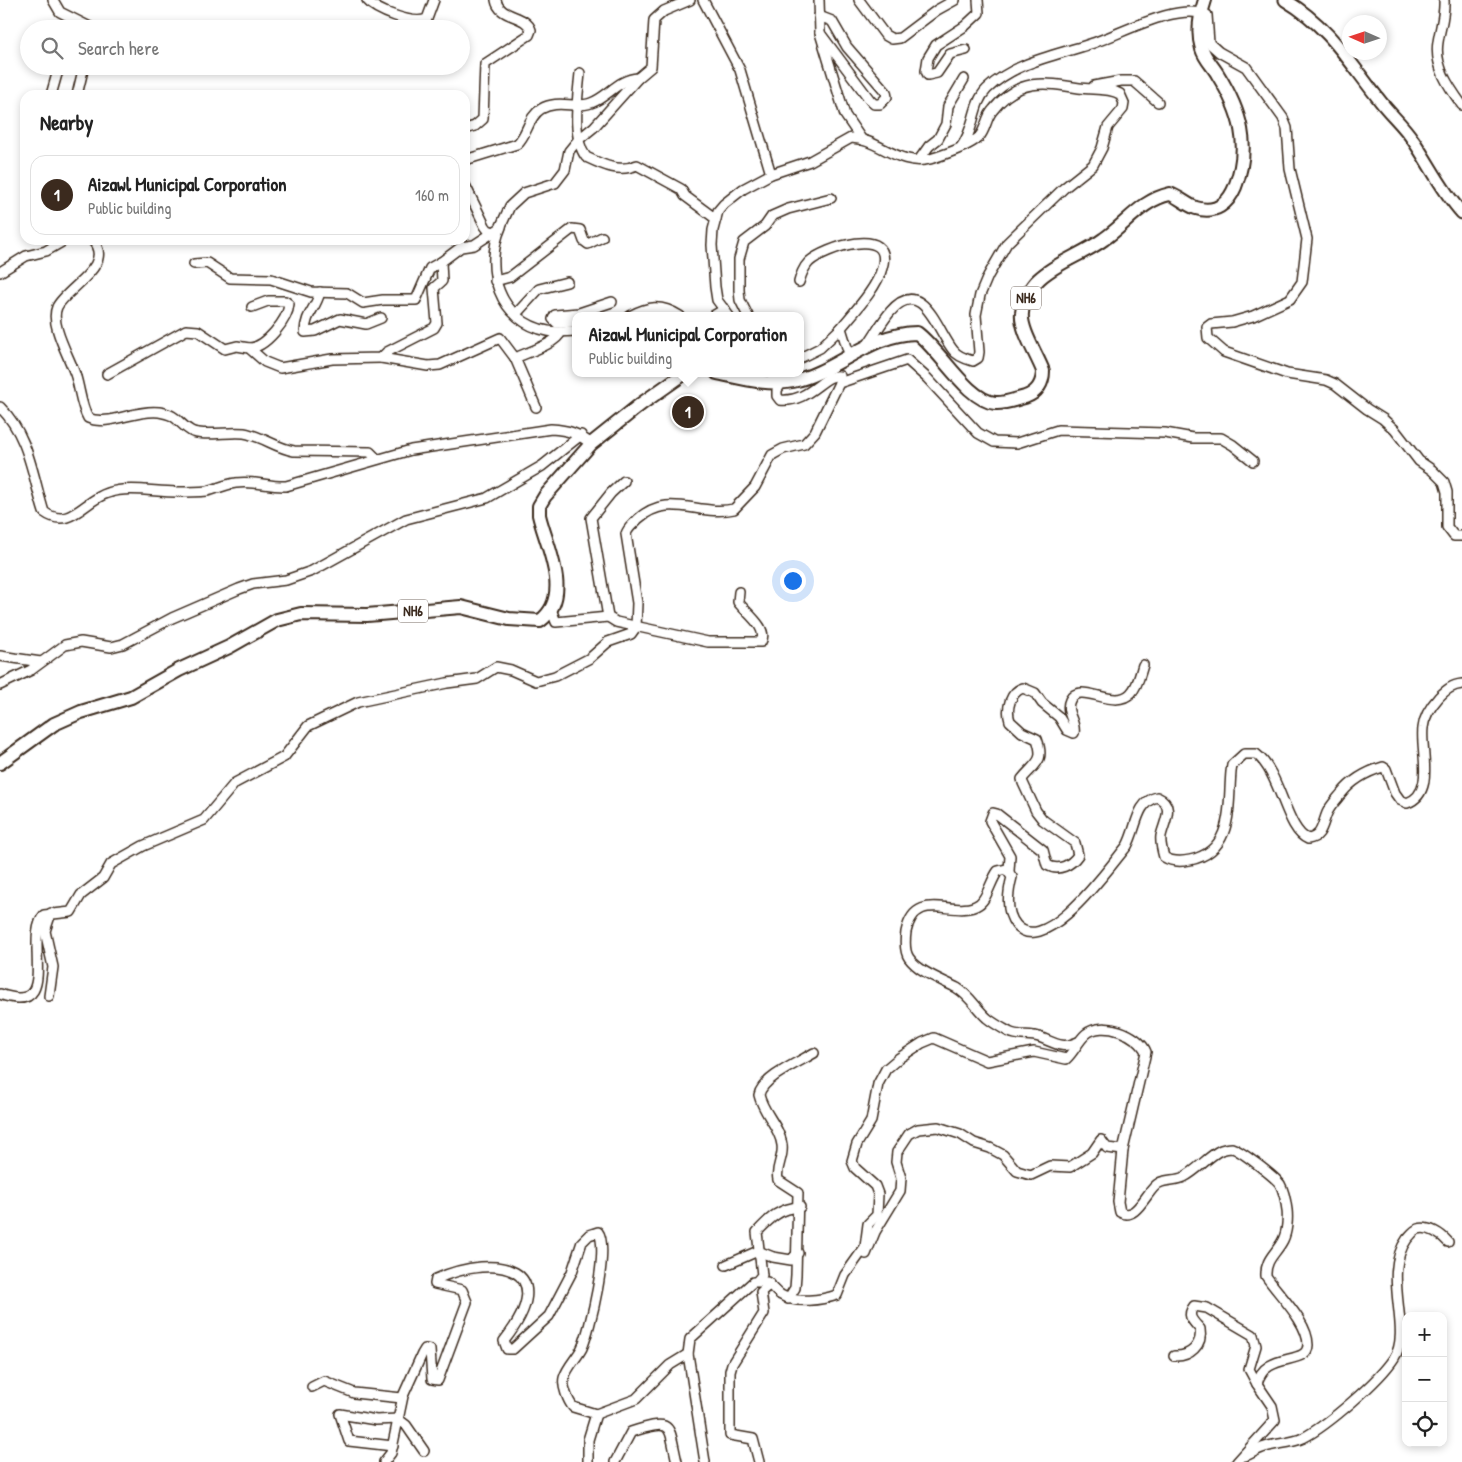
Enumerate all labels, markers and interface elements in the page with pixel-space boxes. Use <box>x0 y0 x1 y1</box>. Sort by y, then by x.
north arrow <box>1342 15 1387 60</box>
search box <box>20 20 470 75</box>
icon: search <box>38 34 66 62</box>
text: Search here <box>78 35 159 61</box>
text: Nearby <box>40 108 93 137</box>
text: Aizawl Municipal Corporation <box>88 171 287 197</box>
text: 1 <box>54 184 60 206</box>
text: 160 m <box>415 184 449 206</box>
text: Public building <box>88 197 171 219</box>
road number: NH6 <box>1011 286 1041 310</box>
popup <box>572 312 804 377</box>
text: Aizawl Municipal Corporation <box>589 321 787 347</box>
text: Public building <box>589 347 672 369</box>
pin: 1 <box>672 393 704 431</box>
your location <box>780 568 806 594</box>
road number: NH6 <box>398 600 428 622</box>
map controls <box>1402 1312 1447 1447</box>
button: + <box>1402 1312 1447 1357</box>
button: − <box>1402 1357 1447 1402</box>
button: locate <box>1402 1402 1447 1447</box>

